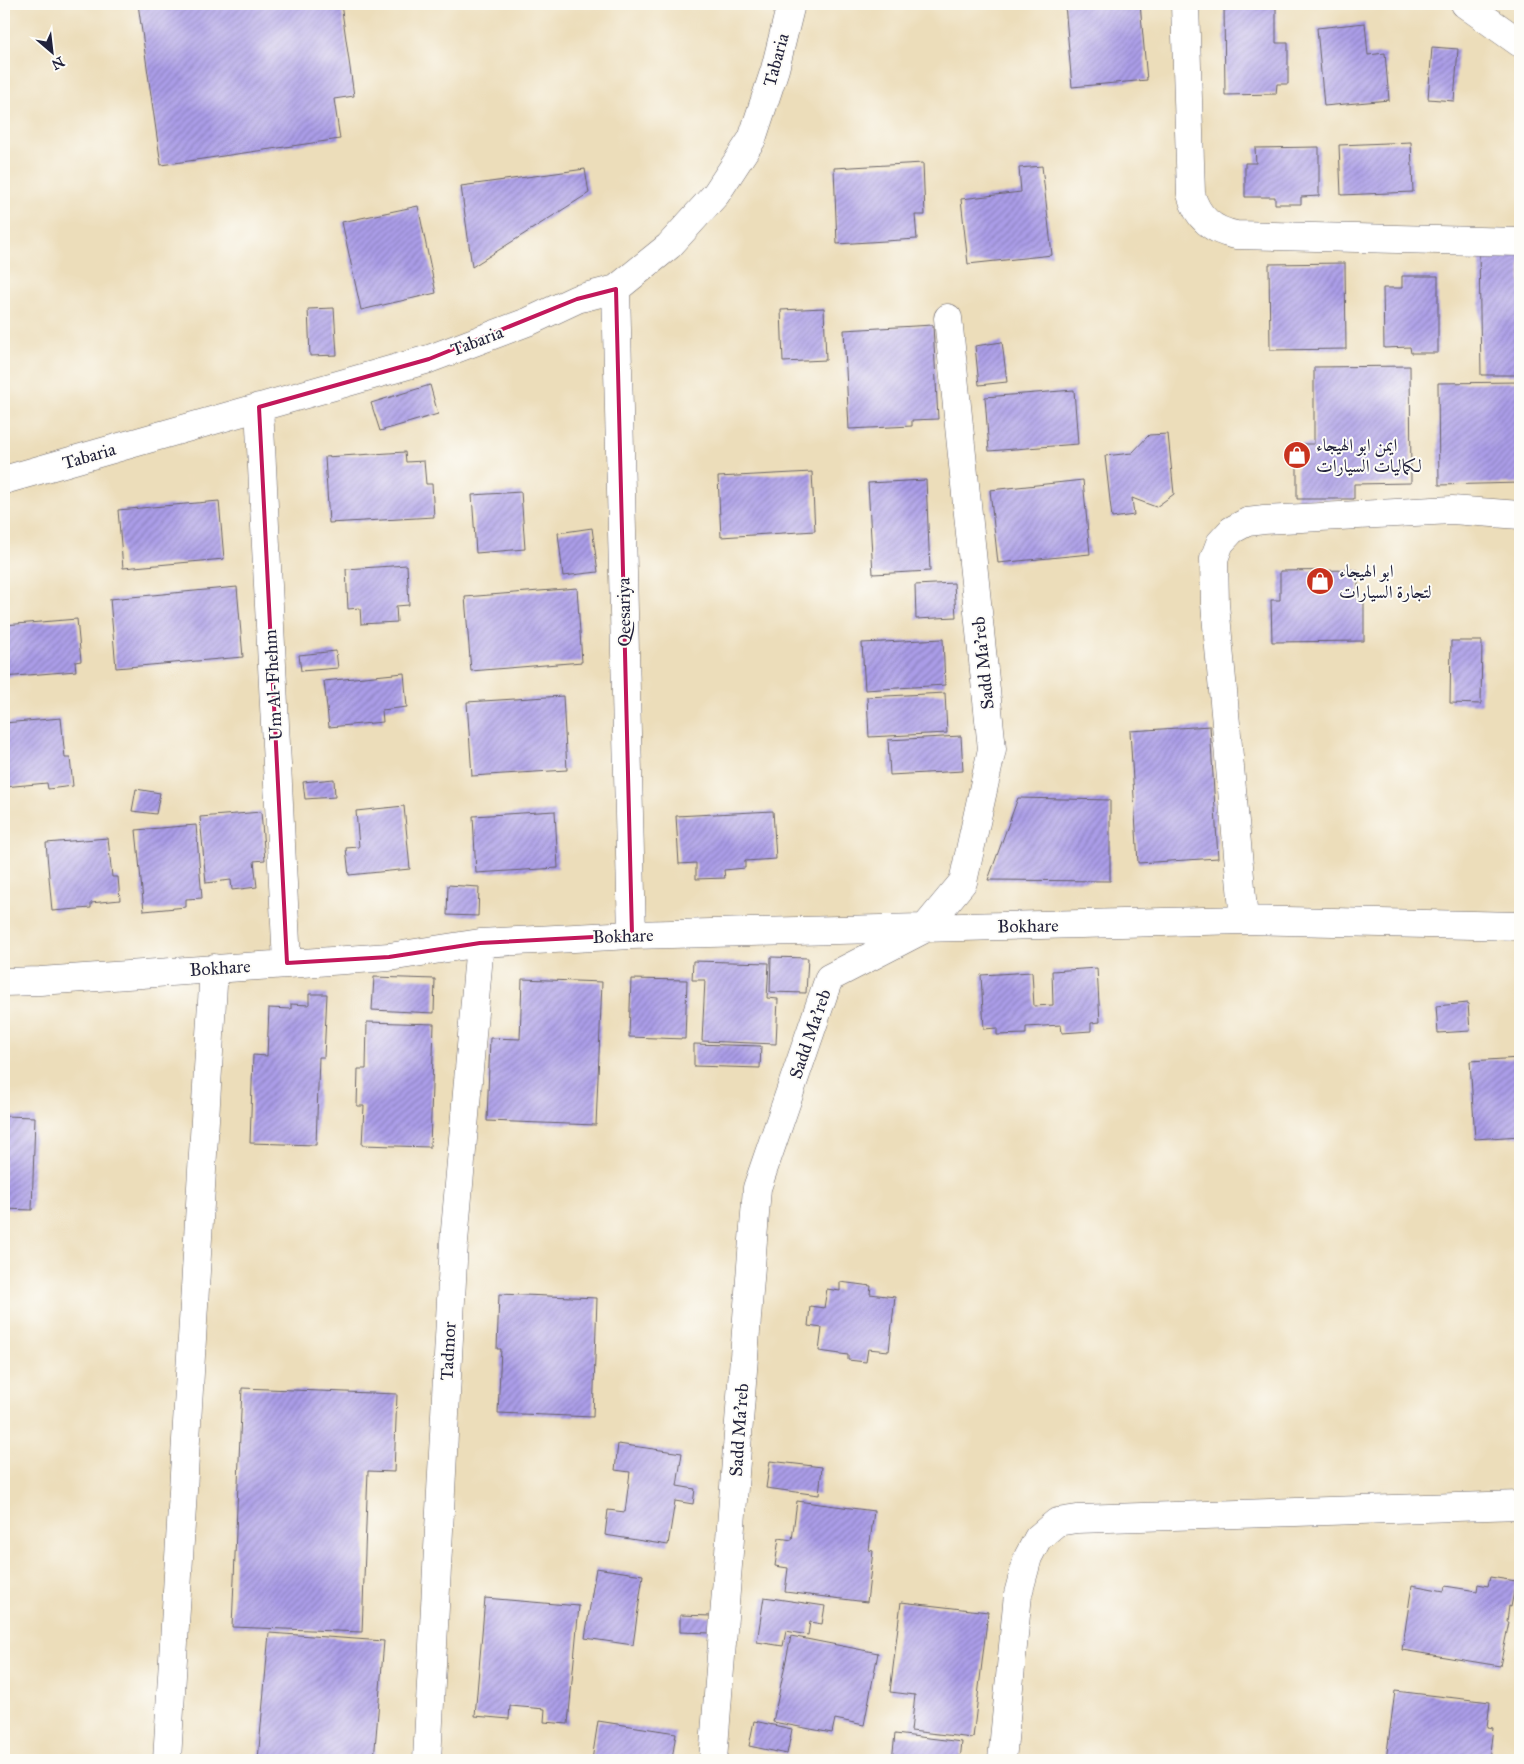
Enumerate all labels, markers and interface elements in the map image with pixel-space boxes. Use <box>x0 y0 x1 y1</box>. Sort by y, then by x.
north arrow <box>28 28 78 78</box>
street label: Tabaria <box>758 30 794 89</box>
text: N <box>49 53 67 73</box>
street label: Tabaria <box>448 321 507 361</box>
place label: ايمن ابو الهيجاء لكماليات السيارات <box>1316 434 1422 477</box>
street label: Tabaria <box>60 438 119 474</box>
shop icon: ايمن ابو الهيجاء لكماليات السيارات <box>1282 440 1312 470</box>
place label: ابو الهيجاء لتجارة السيارات <box>1339 560 1432 603</box>
shop icon: ابو الهيجاء لتجارة السيارات <box>1305 566 1335 596</box>
street label: Qeesariya <box>612 577 636 647</box>
street label: Sadd Ma'reb <box>967 615 999 711</box>
street label: Um Al-Fhehm <box>259 629 287 741</box>
street label: Bokhare <box>997 914 1059 938</box>
street label: Bokhare <box>592 924 654 948</box>
street label: Bokhare <box>189 955 251 981</box>
street label: Sadd Ma'reb <box>784 986 836 1082</box>
street label: Tadmor <box>435 1321 461 1381</box>
street label: Sadd Ma'reb <box>725 1382 753 1477</box>

